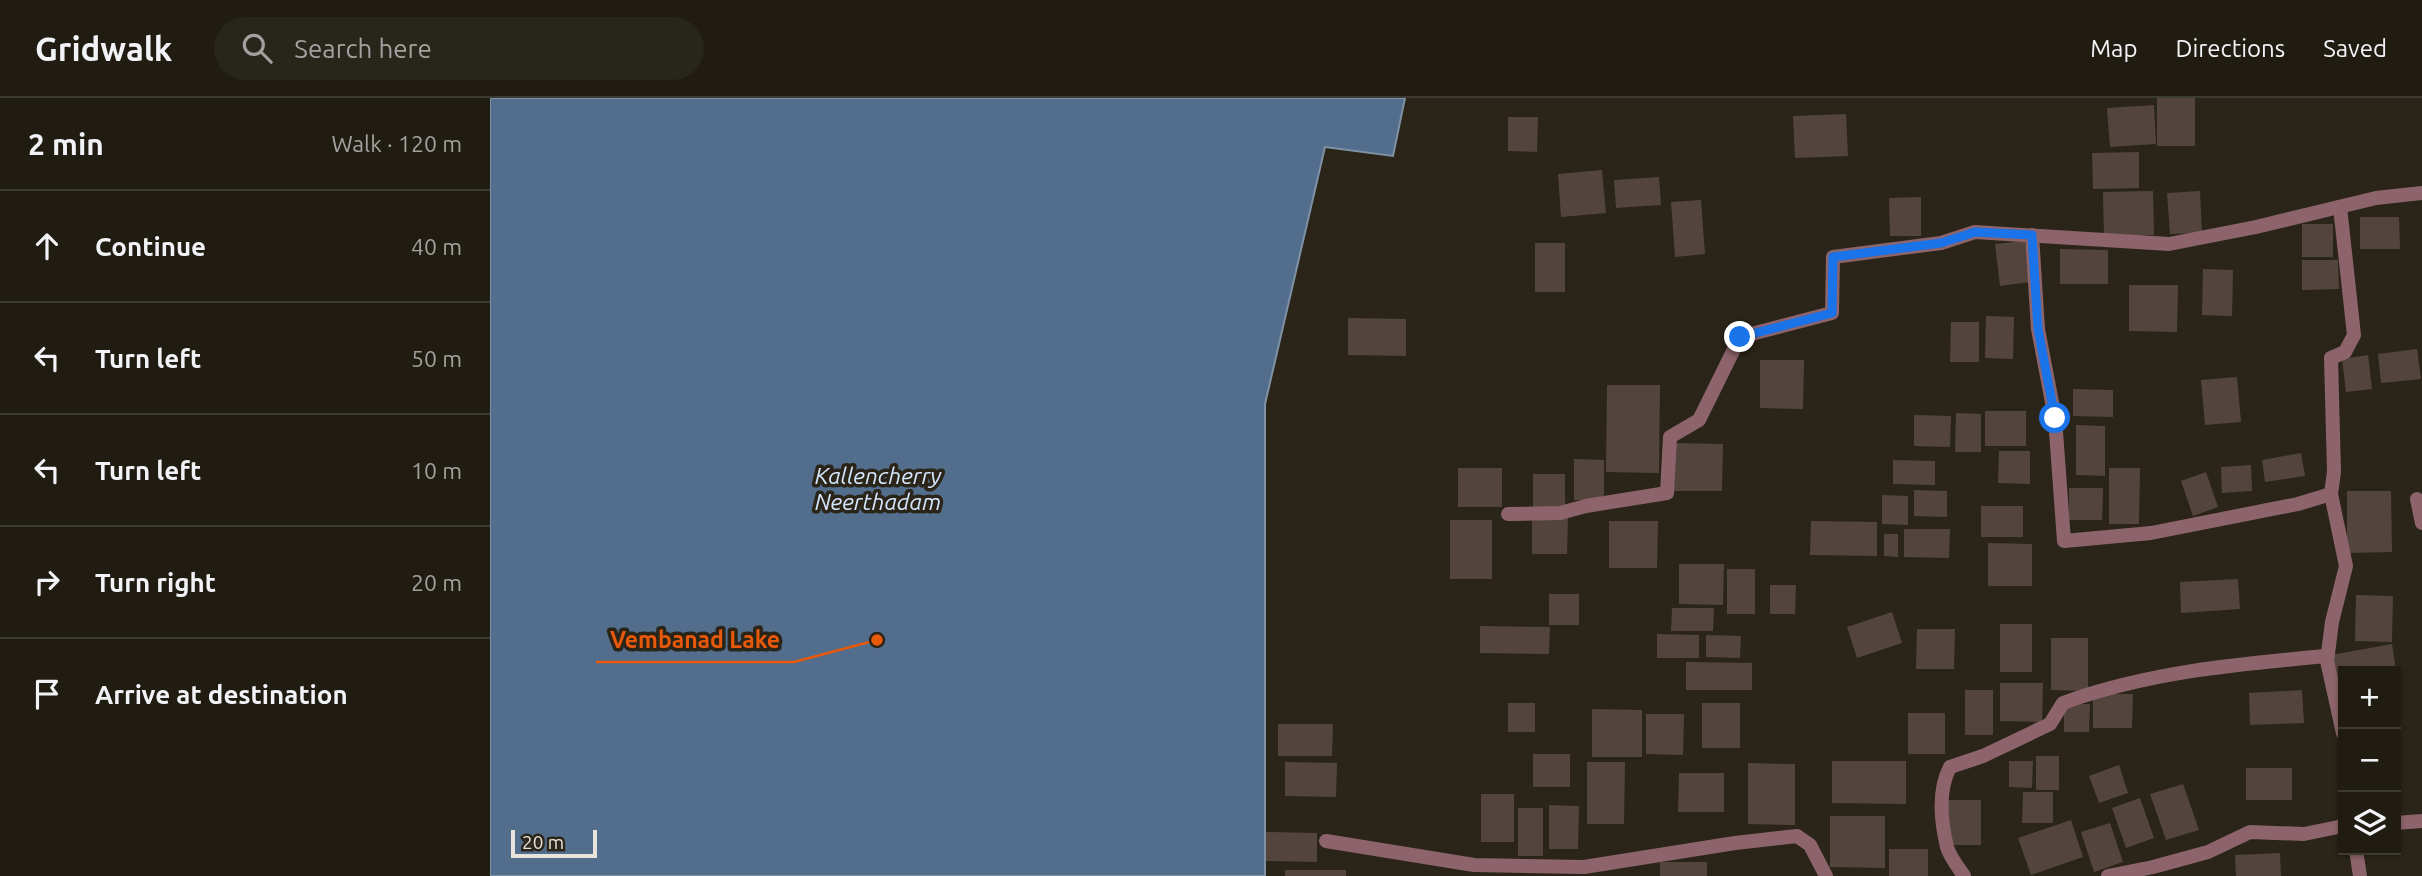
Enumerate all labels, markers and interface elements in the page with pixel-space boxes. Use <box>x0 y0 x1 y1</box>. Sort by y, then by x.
search box <box>214 17 704 80</box>
icon: search <box>238 29 276 67</box>
text: Gridwalk <box>35 30 172 67</box>
text: Search here <box>294 34 432 63</box>
text: Map <box>2090 35 2137 62</box>
text: Directions <box>2175 35 2285 62</box>
text: Saved <box>2323 35 2387 62</box>
text: 2 min <box>28 127 104 161</box>
text: Walk · 120 m <box>331 131 462 156</box>
icon: ahead <box>28 227 66 265</box>
text: Continue <box>95 232 206 261</box>
text: 40 m <box>411 234 462 259</box>
route end <box>1724 321 1755 352</box>
icon: left <box>28 339 66 377</box>
text: Turn left <box>95 344 201 373</box>
text: 50 m <box>411 346 462 371</box>
route start <box>2039 402 2070 433</box>
icon: left <box>28 451 66 489</box>
text: Turn left <box>95 456 201 485</box>
text: 10 m <box>411 458 462 483</box>
water label: Kallencherry Neerthadam <box>815 463 942 514</box>
icon: right <box>28 563 66 601</box>
text: Turn right <box>95 568 216 597</box>
text: 20 m <box>411 570 462 595</box>
callout: Vembanad Lake <box>596 618 794 662</box>
text: Vembanad Lake <box>610 627 780 652</box>
map controls <box>2338 666 2401 855</box>
button: + <box>2338 666 2401 729</box>
icon: arrive <box>28 675 66 713</box>
text: Arrive at destination <box>95 680 348 709</box>
button: − <box>2338 729 2401 792</box>
button: layers <box>2338 792 2401 855</box>
scale bar <box>511 827 597 859</box>
text: 20 m <box>522 831 564 853</box>

